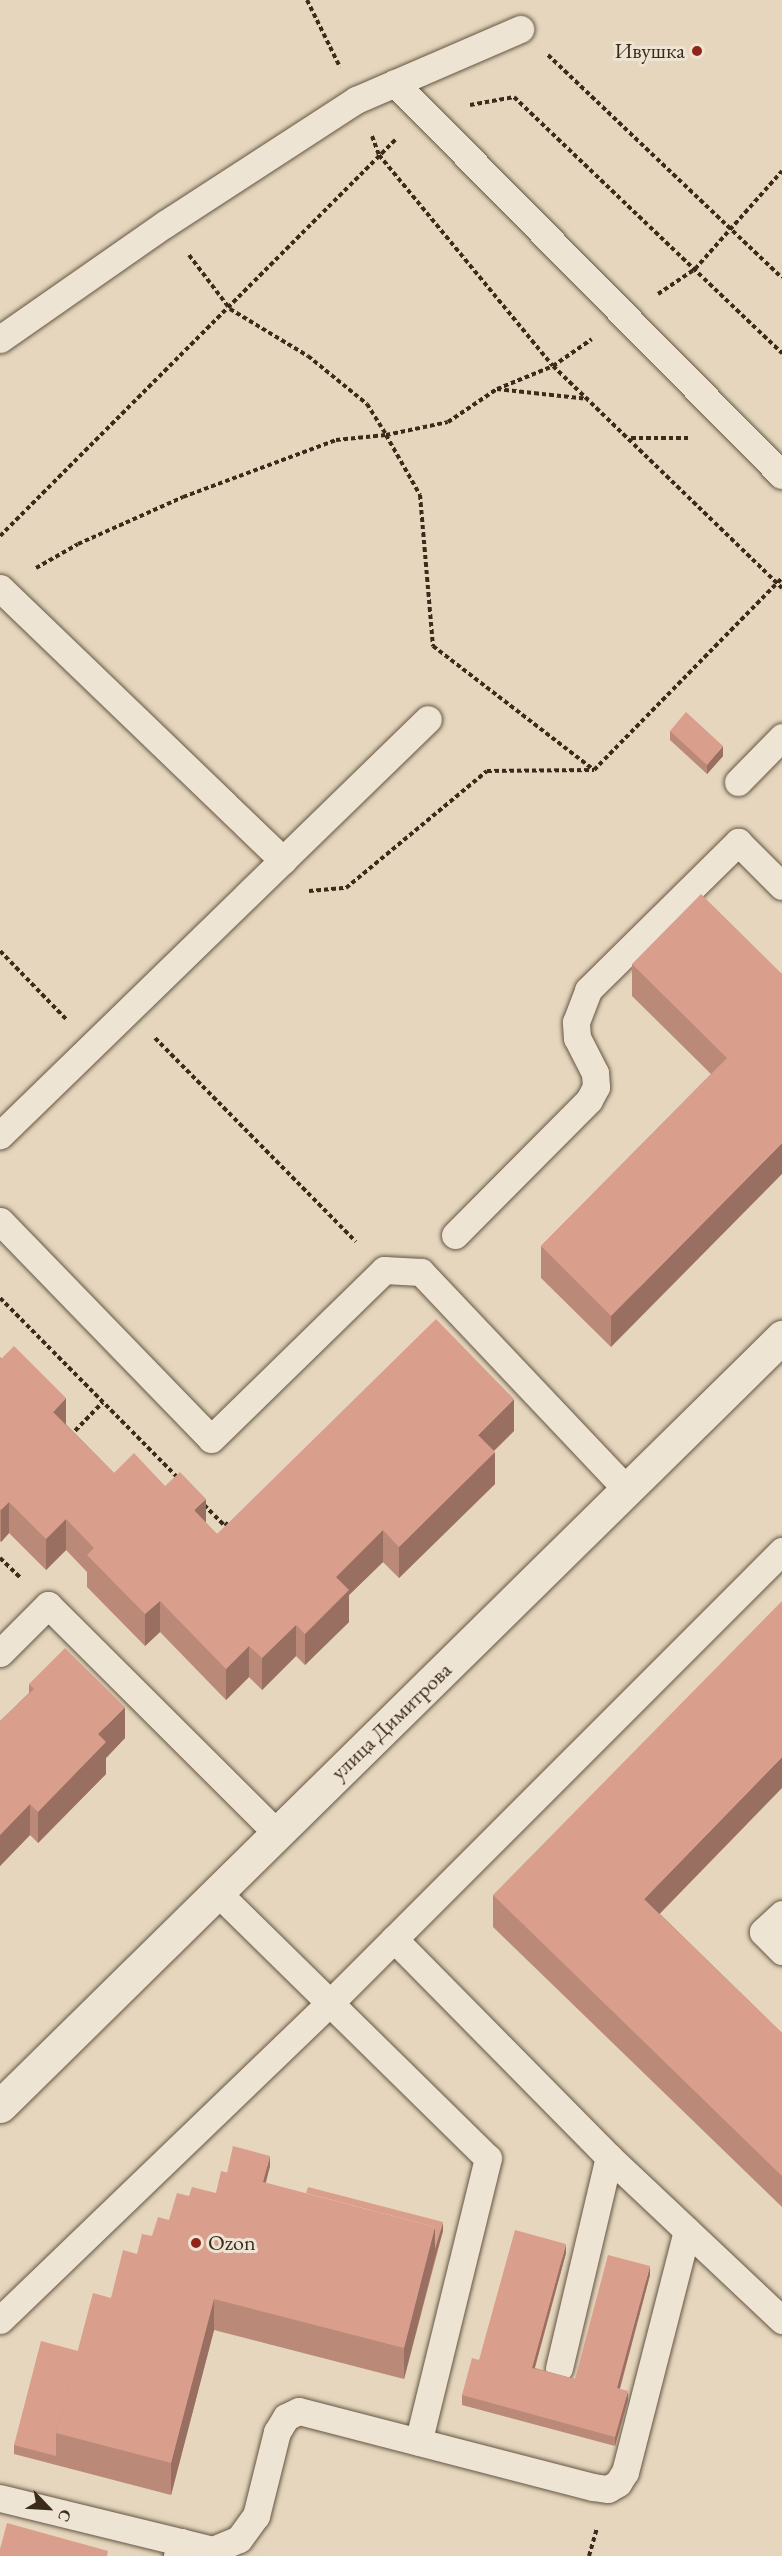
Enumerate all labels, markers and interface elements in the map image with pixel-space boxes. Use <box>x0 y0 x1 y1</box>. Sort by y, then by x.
place label: Ивушка <box>615 38 685 64</box>
marker: Ивушка <box>690 44 704 58</box>
street label: улица Димитрова <box>325 1657 457 1785</box>
place label: Ozon <box>208 2230 256 2256</box>
marker: Ozon <box>189 2236 203 2250</box>
north arrow <box>18 2478 78 2538</box>
text: С <box>53 2506 77 2525</box>

